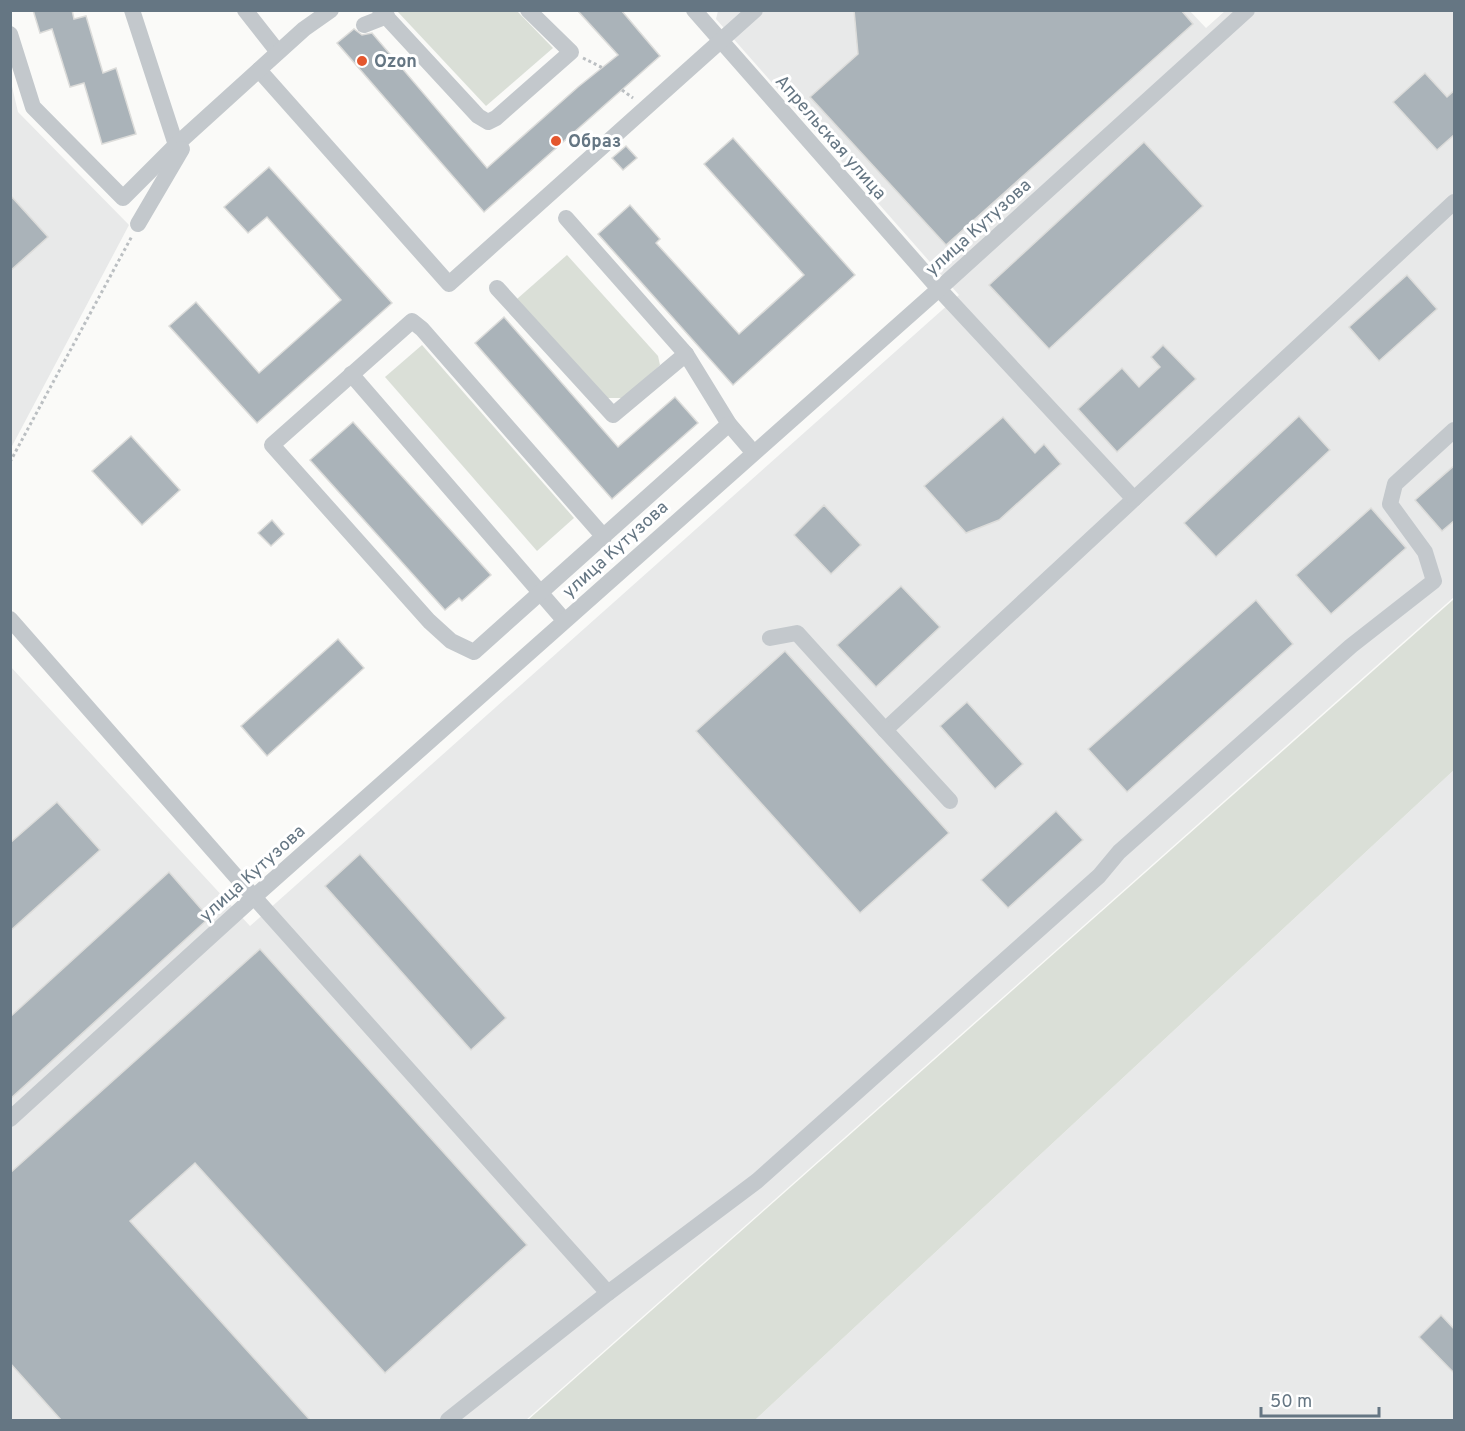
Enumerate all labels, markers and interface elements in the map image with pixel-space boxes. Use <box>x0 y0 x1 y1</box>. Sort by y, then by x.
place label: Ozon <box>374 51 417 74</box>
marker: Ozon <box>355 54 369 68</box>
street label: Апрельская улица <box>769 71 891 205</box>
place label: Образ <box>568 131 621 154</box>
marker: Образ <box>549 134 563 148</box>
street label: улица Кутузова <box>921 175 1037 282</box>
street label: улица Кутузова <box>558 497 674 604</box>
street label: улица Кутузова <box>195 821 311 928</box>
scale bar <box>1261 1380 1380 1418</box>
text: 50 m <box>1270 1391 1312 1414</box>

